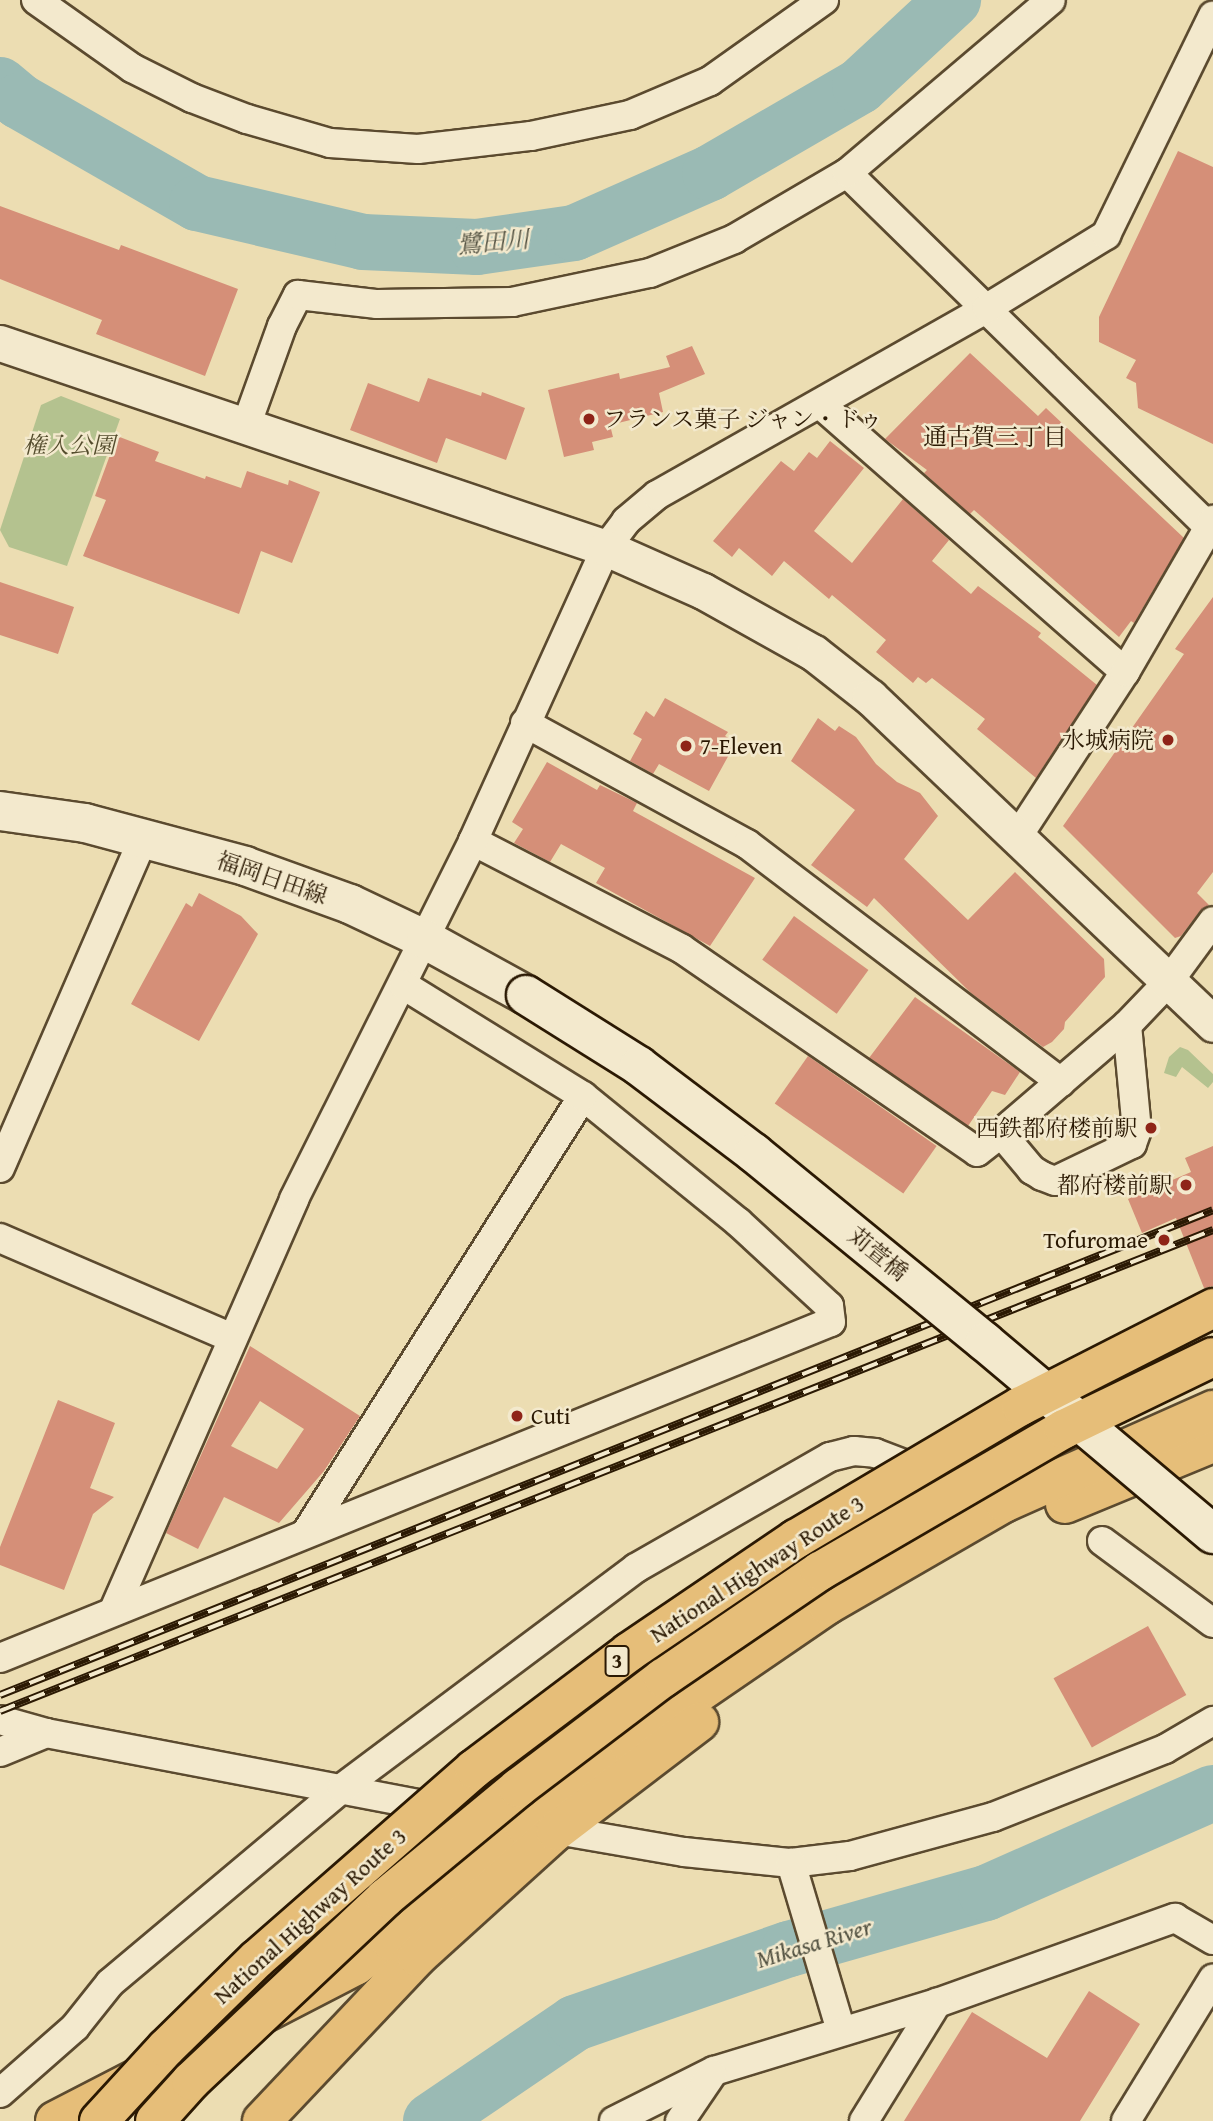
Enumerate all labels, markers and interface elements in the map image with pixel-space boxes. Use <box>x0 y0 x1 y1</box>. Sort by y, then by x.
water label: 鷺田川 <box>456 225 530 259</box>
place label: フランス菓子 ジャン・ドゥ <box>603 405 884 433</box>
marker: フランス菓子 ジャン・ドゥ <box>581 411 597 427</box>
district label: 通古賀三丁目 <box>923 423 1067 451</box>
park label: 権入公園 <box>23 431 115 459</box>
place label: 水城病院 <box>1062 726 1154 754</box>
place label: 7-Eleven <box>700 732 782 760</box>
marker: 水城病院 <box>1160 732 1176 748</box>
marker: 7-Eleven <box>678 738 694 754</box>
street label: 福岡日田線 <box>213 846 331 910</box>
place label: 西鉄都府楼前駅 <box>976 1114 1137 1142</box>
marker: 西鉄都府楼前駅 <box>1143 1120 1159 1136</box>
place label: 都府楼前駅 <box>1057 1171 1172 1199</box>
marker: 都府楼前駅 <box>1178 1177 1194 1193</box>
street label: 苅萱橋 <box>843 1222 913 1286</box>
place label: Tofuromae <box>1043 1226 1148 1254</box>
marker: Tofuromae <box>1154 1230 1174 1250</box>
place label: Cuti <box>531 1402 571 1430</box>
marker: Cuti <box>509 1408 525 1424</box>
street label: National Highway Route 3 <box>645 1489 869 1649</box>
road number: 3 <box>603 1644 631 1678</box>
street label: National Highway Route 3 <box>208 1822 412 2010</box>
water label: Mikasa River <box>753 1912 875 1974</box>

